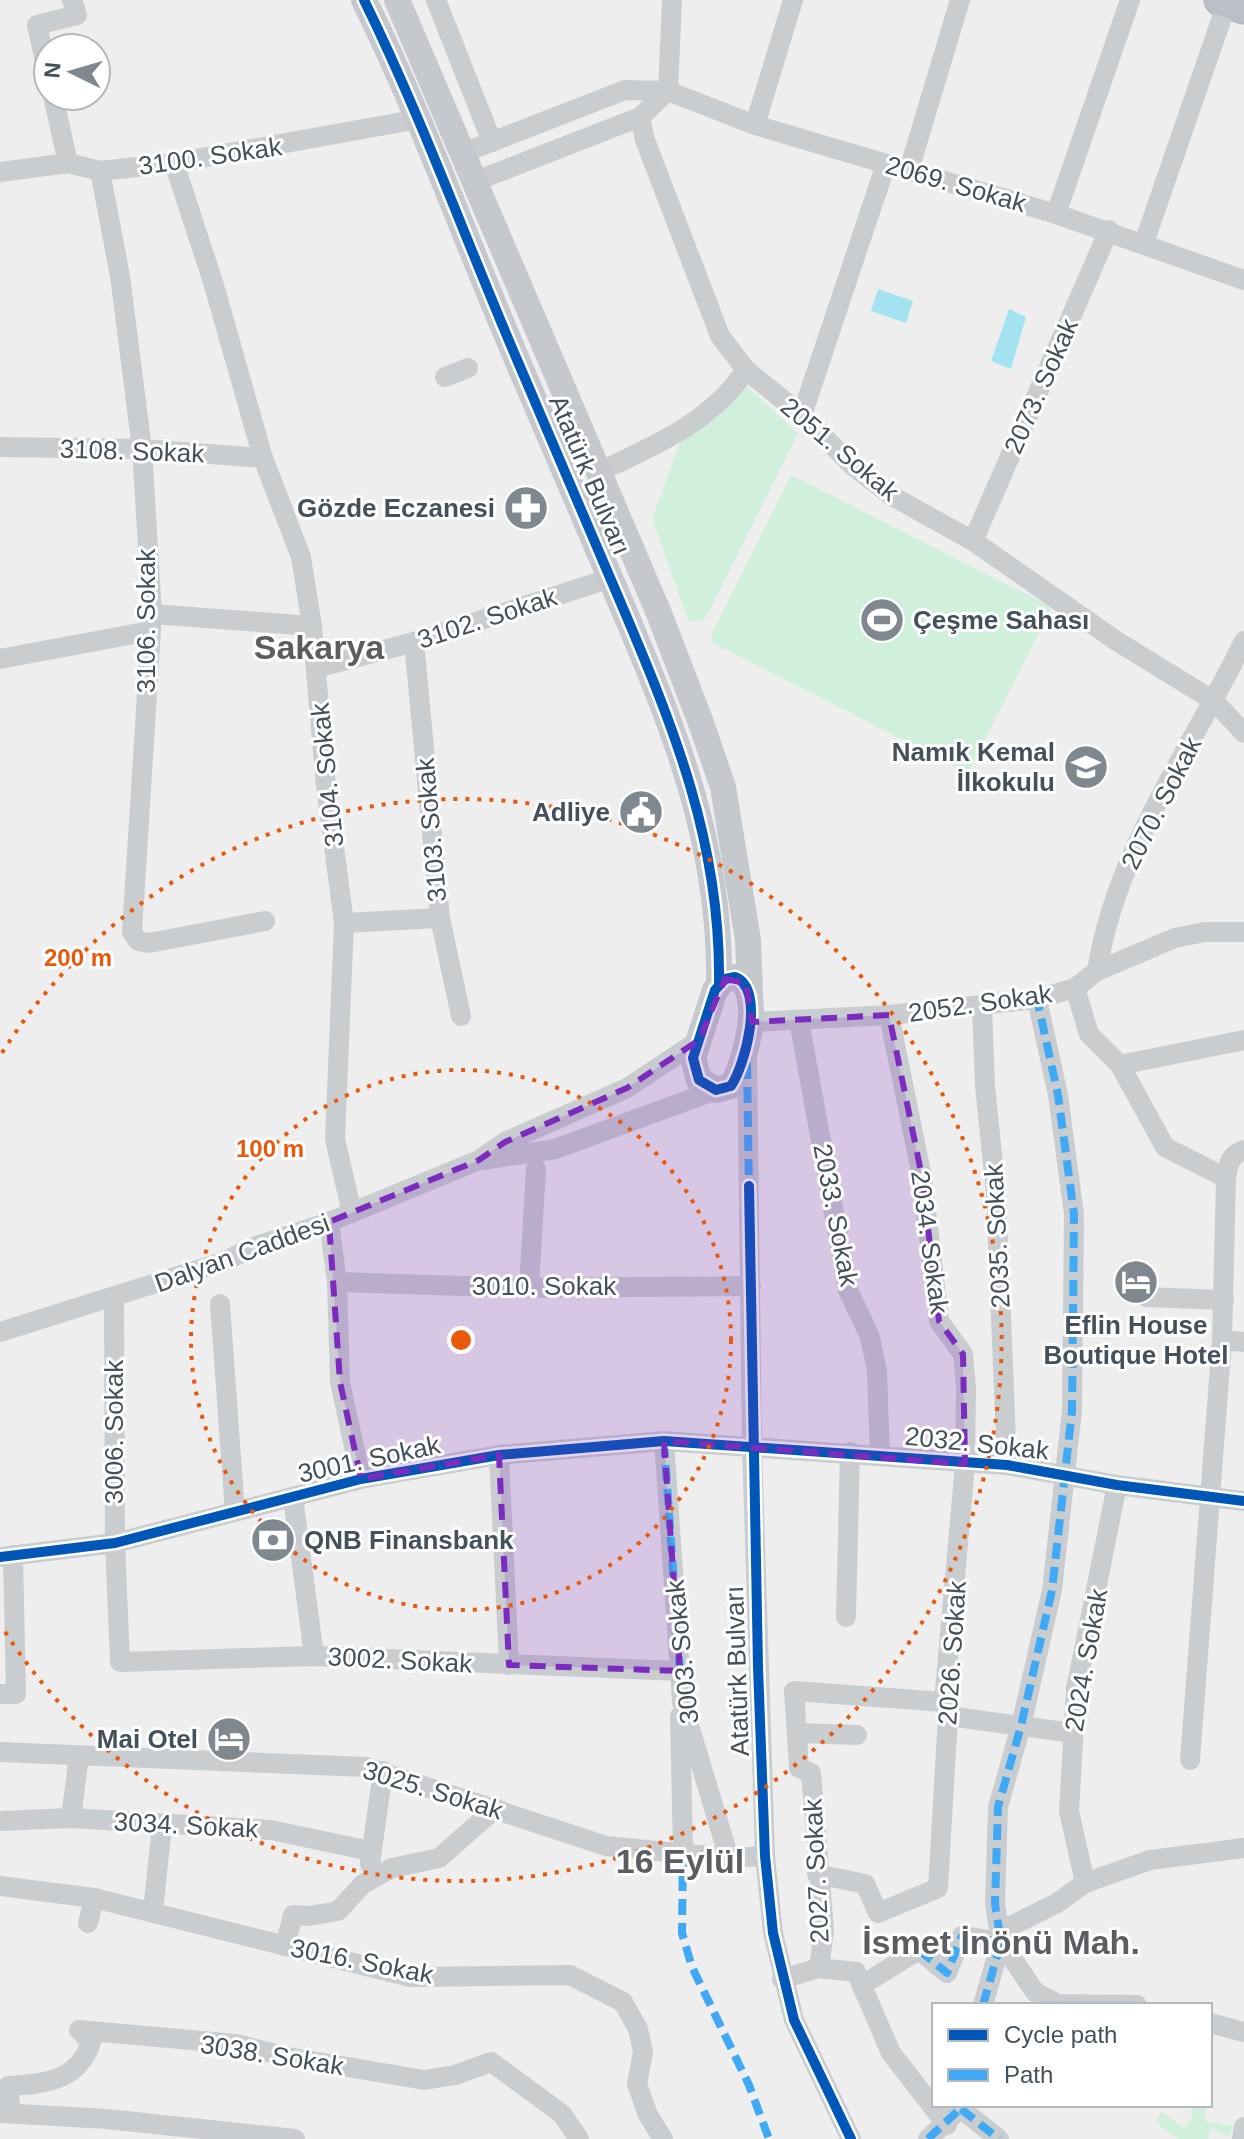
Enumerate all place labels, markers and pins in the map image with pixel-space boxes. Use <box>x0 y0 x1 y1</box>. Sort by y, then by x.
pharmacy icon: Gözde Eczanesi <box>502 484 550 532</box>
place label: Gözde Eczanesi <box>297 493 495 523</box>
sports icon: Çeşme Sahası <box>858 596 906 644</box>
place label: Çeşme Sahası <box>913 605 1089 635</box>
place label: Namık Kemal İlkokulu <box>892 737 1055 797</box>
school or university icon: Namık Kemal İlkokulu <box>1062 743 1110 791</box>
public building icon: Adliye <box>617 788 665 836</box>
place label: Adliye <box>532 797 610 827</box>
hotel icon: Eflin House Boutique Hotel <box>1112 1258 1160 1306</box>
place label: Eflin House Boutique Hotel <box>1044 1310 1228 1370</box>
centre of rings <box>447 1326 475 1354</box>
bank icon: QNB Finansbank <box>249 1516 297 1564</box>
place label: QNB Finansbank <box>304 1525 514 1555</box>
hotel icon: Mai Otel <box>205 1715 253 1763</box>
place label: Mai Otel <box>97 1724 198 1754</box>

